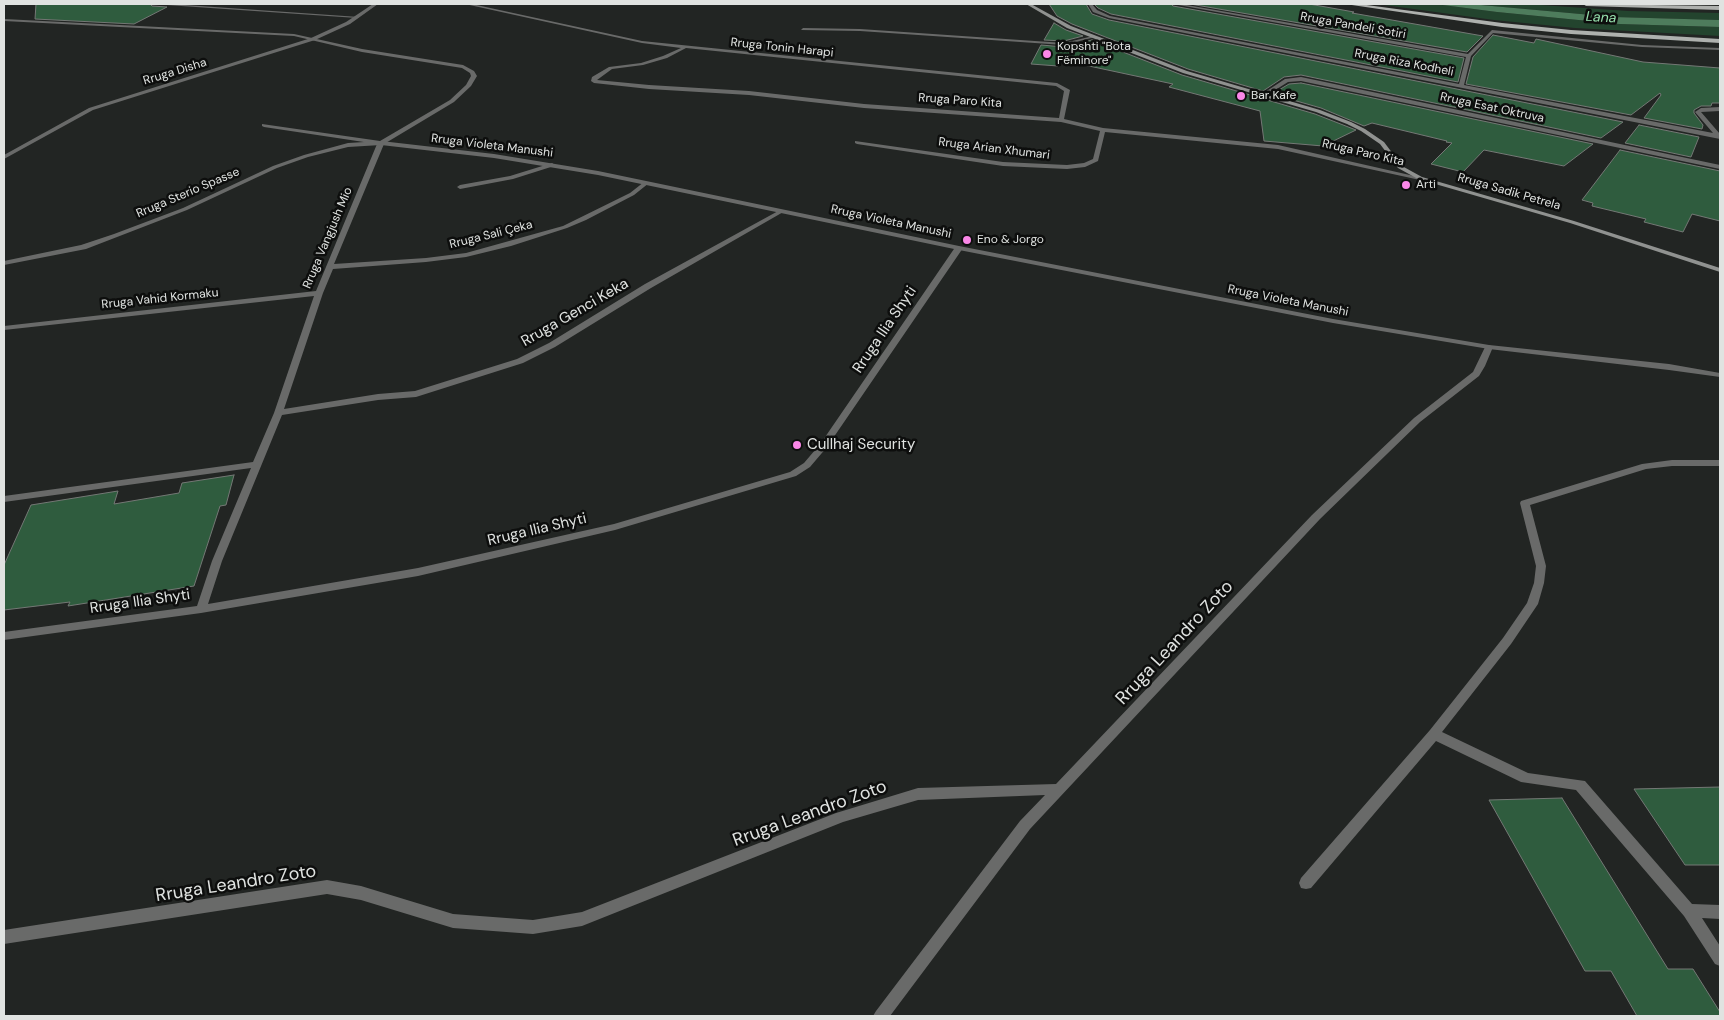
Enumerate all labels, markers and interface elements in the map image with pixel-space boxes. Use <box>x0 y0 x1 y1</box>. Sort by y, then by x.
water label: Lana <box>1585 9 1617 27</box>
street label: Rruga Pandeli Sotiri <box>1299 10 1407 42</box>
street label: Rruga Tonin Harapi <box>730 35 834 61</box>
place label: Kopshti "Bota Fëminore" <box>1057 40 1131 68</box>
street label: Rruga Riza Kodheli <box>1353 46 1455 80</box>
marker: Kopshti "Bota Fëminore" <box>1041 48 1053 60</box>
street label: Rruga Disha <box>142 56 208 88</box>
place label: Bar Kafe <box>1251 89 1296 103</box>
marker: Bar Kafe <box>1235 90 1247 102</box>
street label: Rruga Esat Oktruva <box>1439 90 1545 126</box>
street label: Rruga Paro Kita <box>918 91 1002 111</box>
street label: Rruga Violeta Manushi <box>430 131 554 161</box>
street label: Rruga Arian Xhumari <box>937 135 1051 163</box>
street label: Rruga Paro Kita <box>1321 137 1405 169</box>
street label: Rruga Sterio Spasse <box>134 165 242 221</box>
street label: Rruga Sadik Petrela <box>1456 170 1562 214</box>
place label: Arti <box>1416 178 1436 192</box>
marker: Arti <box>1400 179 1412 191</box>
street label: Rruga Vangjush Mio <box>300 185 356 291</box>
street label: Rruga Violeta Manushi <box>829 202 953 242</box>
street label: Rruga Sali Çeka <box>448 218 534 252</box>
place label: Eno & Jorgo <box>977 233 1044 247</box>
marker: Eno & Jorgo <box>961 234 973 246</box>
street label: Rruga Genci Keka <box>518 275 632 351</box>
street label: Rruga Violeta Manushi <box>1226 282 1350 320</box>
street label: Rruga Ilia Shyti <box>849 283 921 377</box>
street label: Rruga Vahid Kormaku <box>101 286 219 312</box>
place label: Cullhaj Security <box>807 436 915 454</box>
marker: Cullhaj Security <box>791 439 803 451</box>
street label: Rruga Ilia Shyti <box>486 510 588 550</box>
street label: Rruga Leandro Zoto <box>1112 576 1238 710</box>
street label: Rruga Ilia Shyti <box>89 586 191 618</box>
street label: Rruga Leandro Zoto <box>730 776 890 852</box>
street label: Rruga Leandro Zoto <box>154 861 318 907</box>

